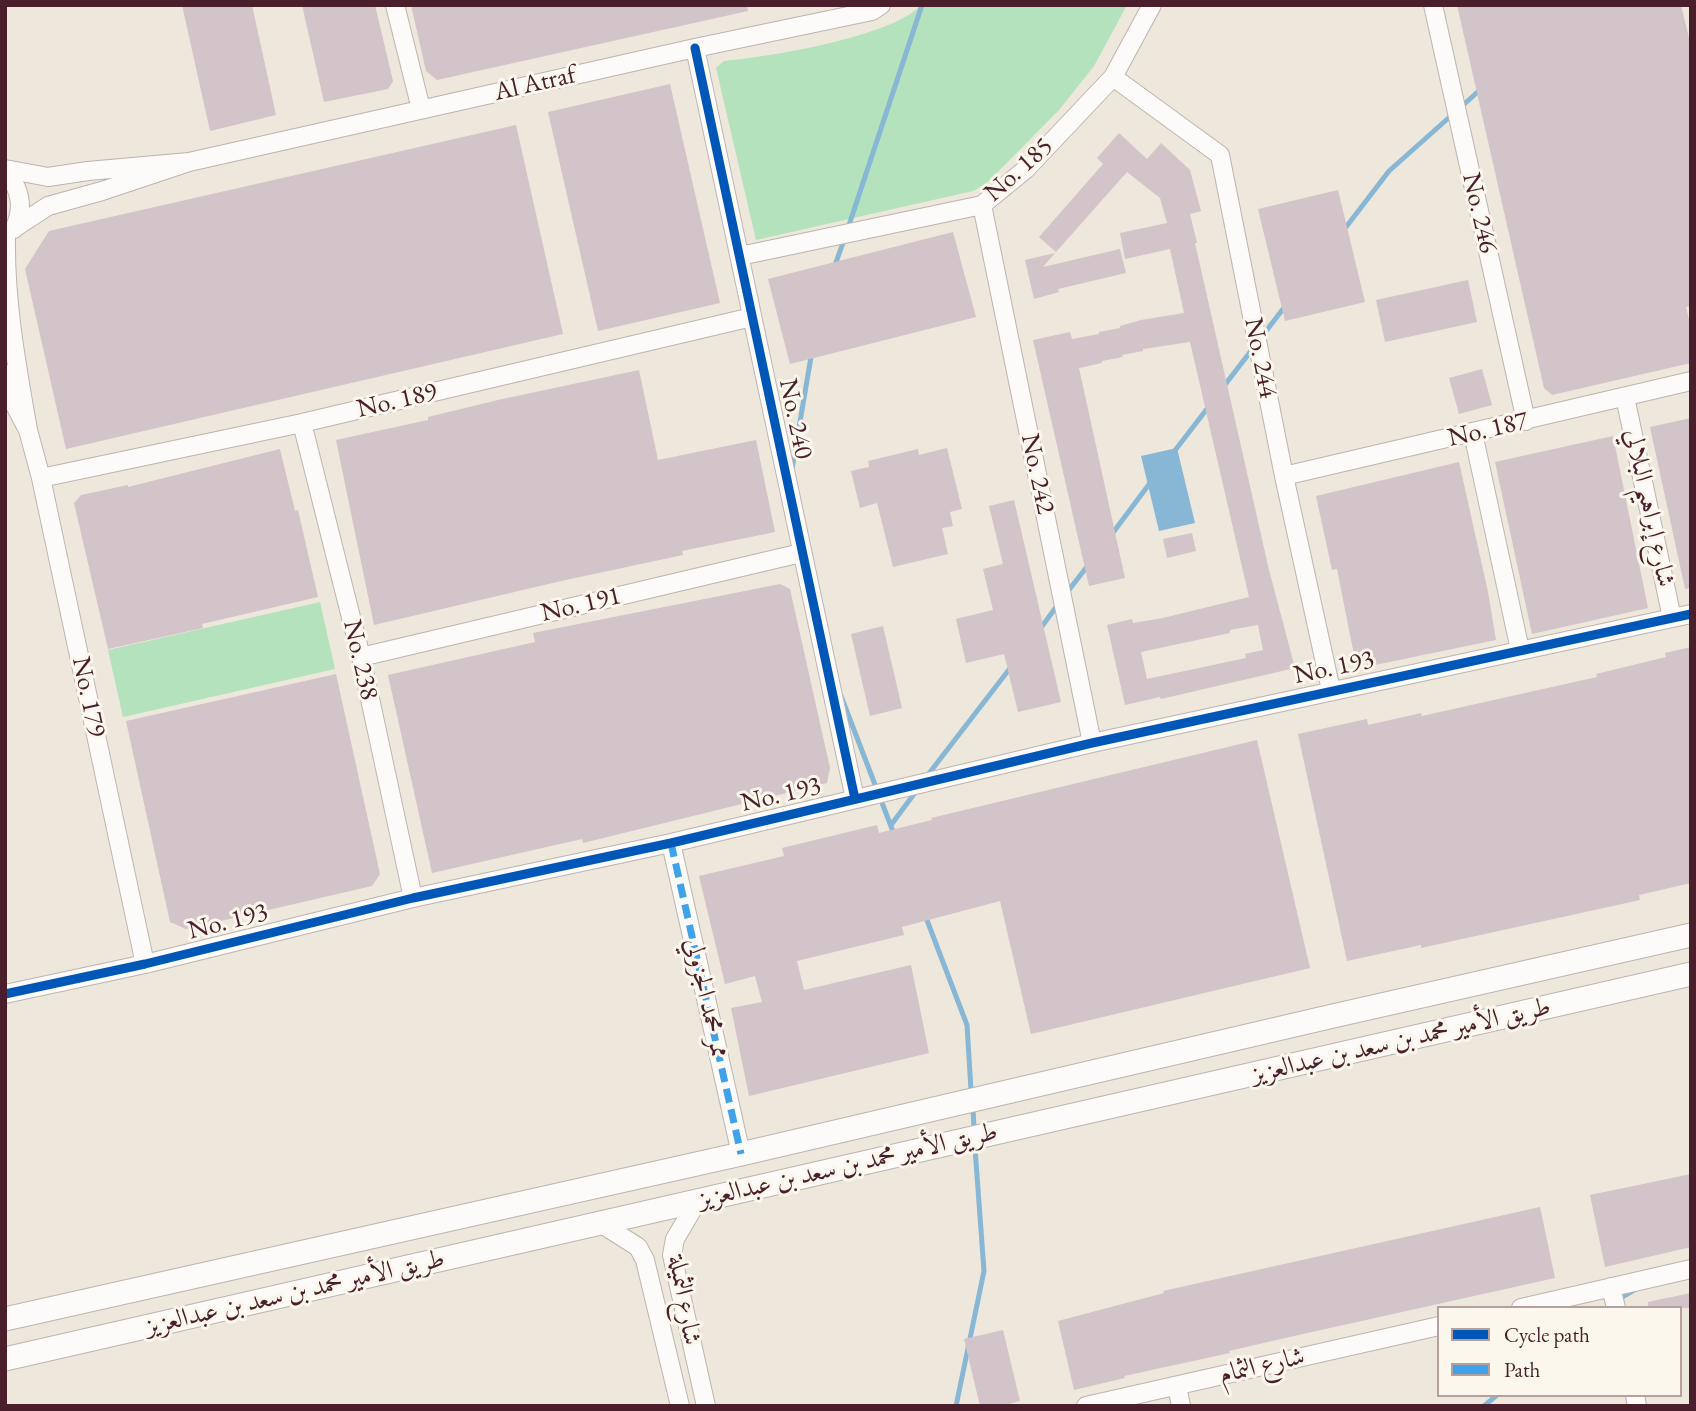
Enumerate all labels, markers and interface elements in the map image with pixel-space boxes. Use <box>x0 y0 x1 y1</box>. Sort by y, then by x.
street label: Al Atraf <box>491 59 579 109</box>
street label: No. 185 <box>978 131 1060 209</box>
street label: No. 246 <box>1455 170 1503 256</box>
street label: No. 244 <box>1237 315 1283 401</box>
street label: No. 240 <box>771 376 819 462</box>
street label: No. 189 <box>354 377 440 425</box>
street label: No. 187 <box>1445 406 1531 454</box>
street label: شارع إبراهيم البلالي <box>1617 426 1681 590</box>
street label: No. 242 <box>1013 431 1061 517</box>
street label: No. 191 <box>538 581 624 629</box>
street label: No. 238 <box>336 617 384 703</box>
street label: No. 193 <box>1291 644 1377 692</box>
street label: No. 179 <box>64 654 112 740</box>
street label: No. 193 <box>738 771 824 819</box>
street label: No. 193 <box>185 897 271 947</box>
street label: ممر محمد الجزولي <box>677 935 735 1061</box>
street label: طريق الأمير محمد بن سعد بن عبدالعزيز <box>1248 991 1554 1091</box>
street label: طريق الأمير محمد بن سعد بن عبدالعزيز <box>695 1116 1001 1216</box>
street label: طريق الأمير محمد بن سعد بن عبدالعزيز <box>142 1243 448 1343</box>
street label: شارع الثميلة <box>661 1253 707 1347</box>
legend <box>1437 1306 1682 1397</box>
text: Cycle path <box>1504 1321 1590 1348</box>
street label: شارع الثمام <box>1216 1341 1308 1391</box>
text: Path <box>1504 1356 1540 1383</box>

